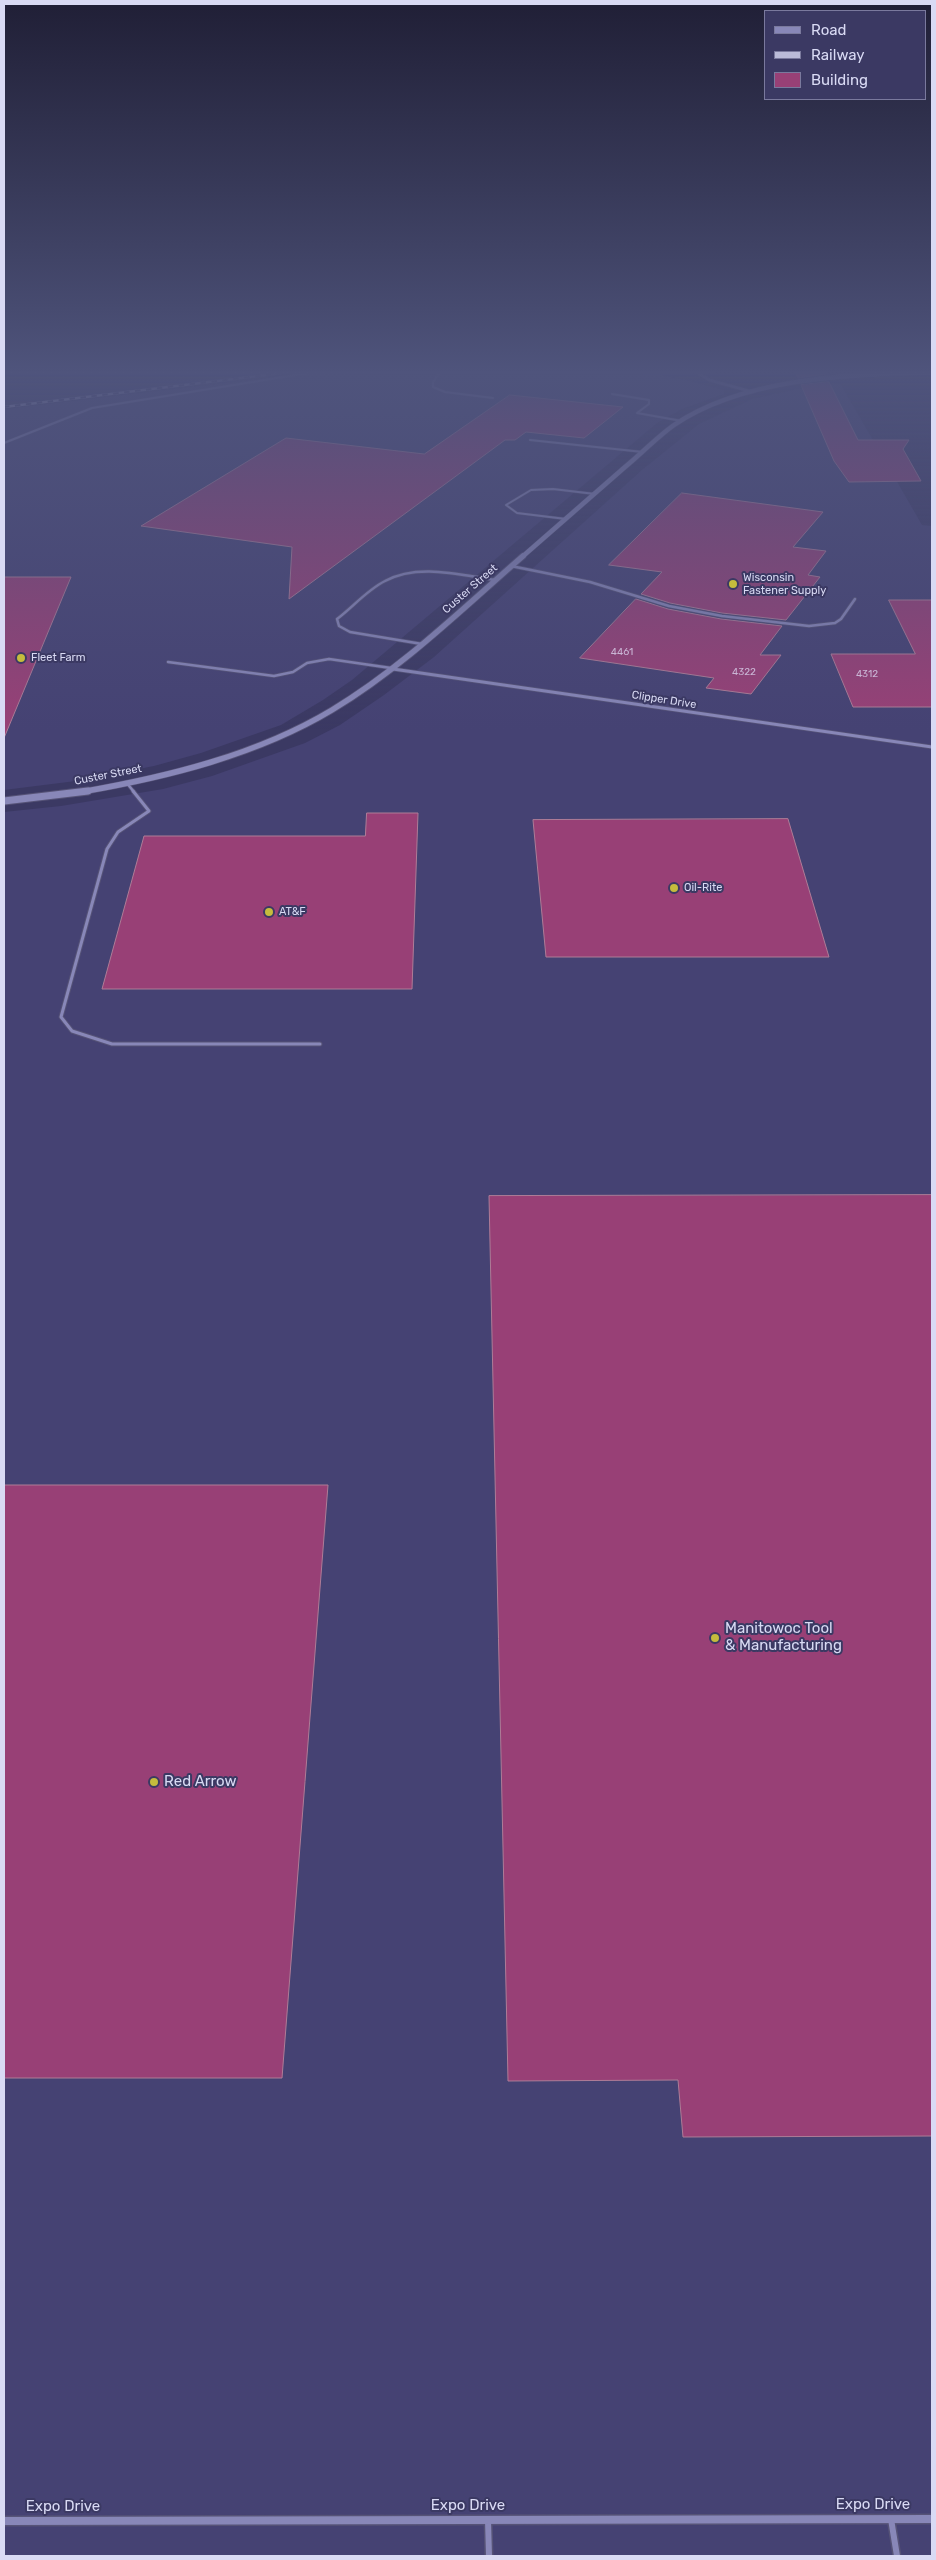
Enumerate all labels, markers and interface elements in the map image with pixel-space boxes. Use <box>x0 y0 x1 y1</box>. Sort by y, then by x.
legend <box>764 10 926 100</box>
text: Road <box>811 21 847 39</box>
text: Railway <box>811 46 865 64</box>
text: Building <box>811 71 868 89</box>
street label: Custer Street <box>440 561 500 617</box>
place label: Wisconsin Fastener Supply <box>743 571 826 597</box>
marker: Wisconsin Fastener Supply <box>727 578 739 590</box>
house number: 4461 <box>611 646 633 658</box>
place label: Fleet Farm <box>31 651 86 665</box>
marker: Fleet Farm <box>15 652 27 664</box>
house number: 4322 <box>732 666 756 678</box>
house number: 4312 <box>856 668 878 680</box>
street label: Clipper Drive <box>631 688 697 712</box>
street label: Custer Street <box>73 762 143 788</box>
place label: Oil-Rite <box>684 881 722 895</box>
marker: Oil-Rite <box>668 882 680 894</box>
place label: AT&F <box>279 905 306 919</box>
marker: AT&F <box>263 906 275 918</box>
place label: Manitowoc Tool & Manufacturing <box>725 1620 842 1655</box>
marker: Manitowoc Tool & Manufacturing <box>709 1632 721 1644</box>
place label: Red Arrow <box>164 1773 236 1791</box>
marker: Red Arrow <box>148 1776 160 1788</box>
street label: Expo Drive <box>836 2496 910 2514</box>
street label: Expo Drive <box>431 2497 505 2515</box>
street label: Expo Drive <box>26 2498 100 2516</box>

